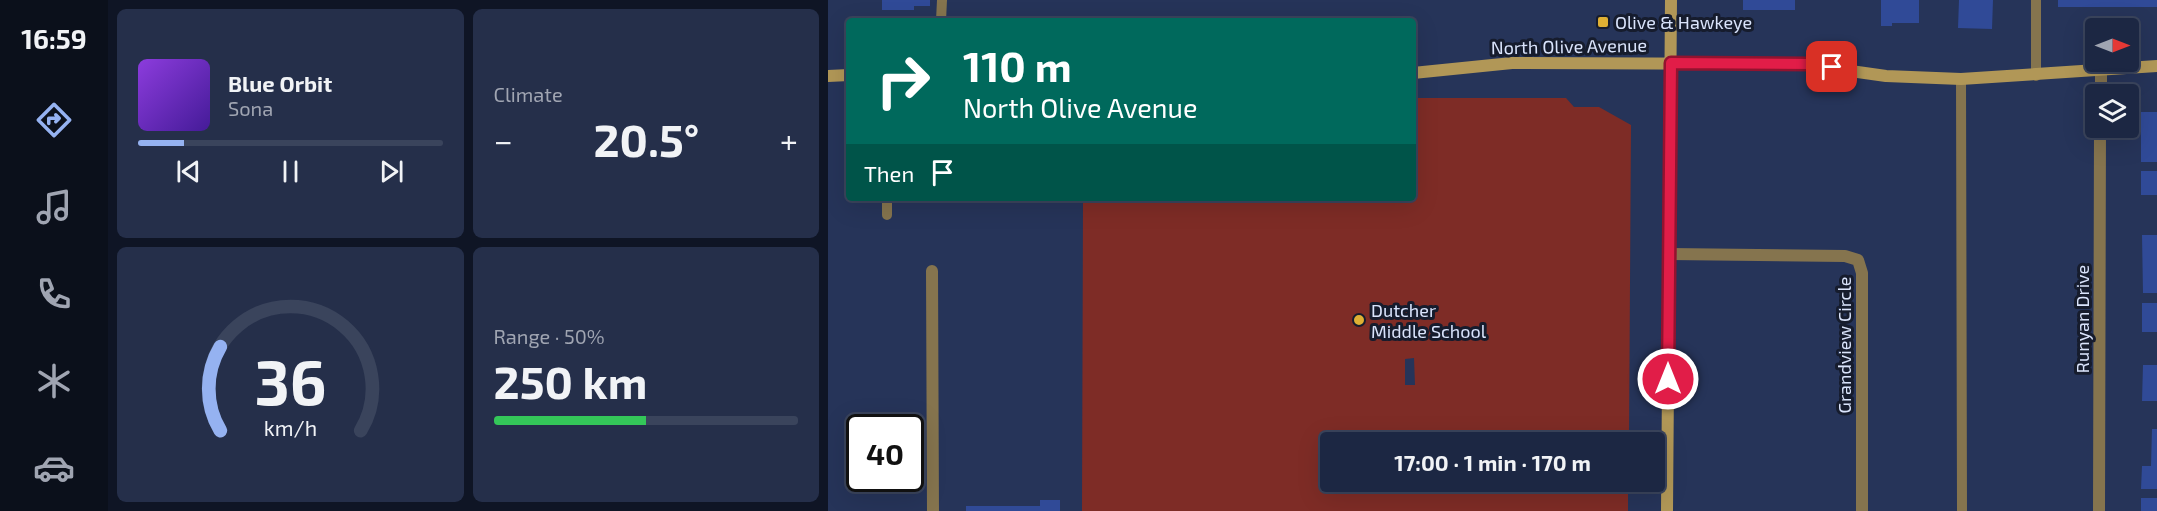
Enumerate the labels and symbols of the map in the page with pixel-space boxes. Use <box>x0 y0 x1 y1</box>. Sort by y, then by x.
place label: Olive & Hawkeye <box>1615 11 1752 33</box>
marker: Olive & Hawkeye <box>1596 15 1610 29</box>
north arrow <box>2085 18 2139 72</box>
street label: North Olive Avenue <box>1491 34 1647 58</box>
pin <box>1806 41 1857 92</box>
street label: Runyan Drive <box>2071 265 2093 373</box>
street label: Grandview Circle <box>1833 277 1855 413</box>
place label: Dutcher Middle School <box>1371 299 1487 342</box>
marker: Dutcher Middle School <box>1352 313 1366 327</box>
position arrow <box>1636 347 1700 411</box>
speed limit sign: 40 <box>846 414 924 492</box>

